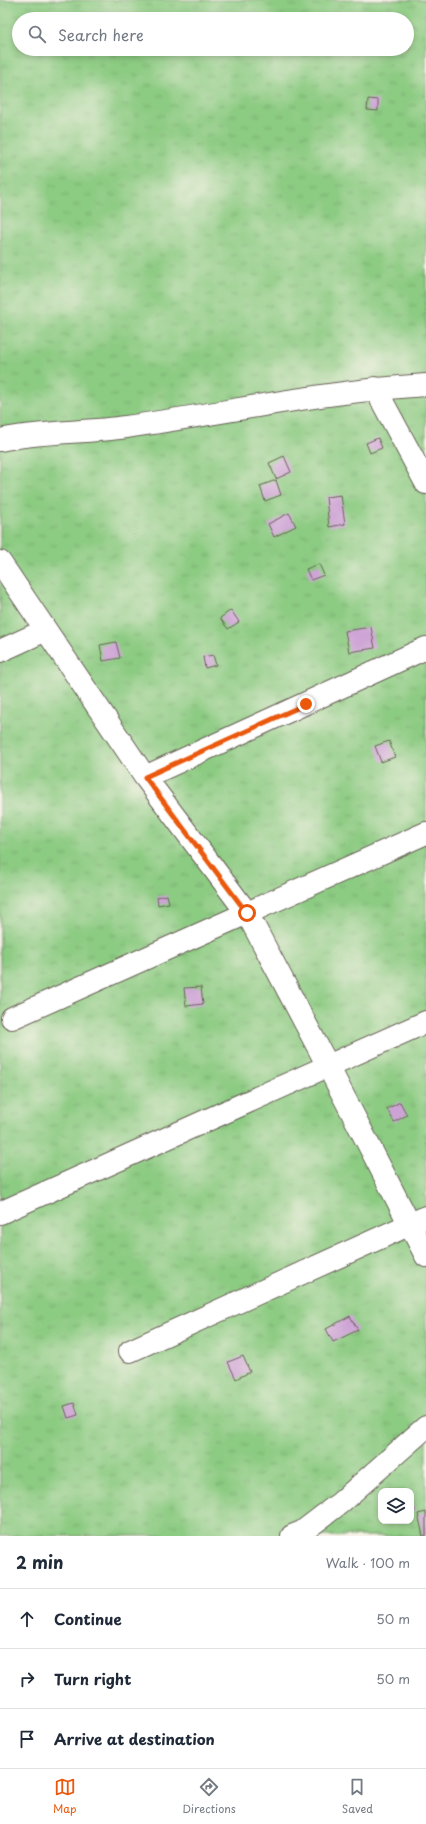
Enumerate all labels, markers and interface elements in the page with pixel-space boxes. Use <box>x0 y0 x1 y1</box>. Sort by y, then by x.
search box <box>12 12 414 56</box>
icon: search <box>26 23 48 45</box>
text: Search here <box>58 23 144 46</box>
route end <box>297 695 315 713</box>
route start <box>238 904 256 922</box>
map controls <box>378 1488 414 1524</box>
button: layers <box>378 1488 414 1524</box>
text: 2 min <box>16 1549 63 1575</box>
text: Walk · 100 m <box>326 1553 410 1572</box>
text: Continue <box>54 1607 122 1630</box>
icon: ahead <box>16 1608 38 1630</box>
text: 50 m <box>376 1609 410 1628</box>
text: Turn right <box>54 1667 131 1690</box>
icon: right <box>16 1668 38 1690</box>
text: 50 m <box>376 1669 410 1688</box>
text: Arrive at destination <box>54 1727 215 1750</box>
icon: arrive <box>16 1728 38 1750</box>
tab: Map <box>53 1776 76 1817</box>
tab: Directions <box>182 1776 236 1817</box>
tab: Saved <box>342 1776 373 1817</box>

